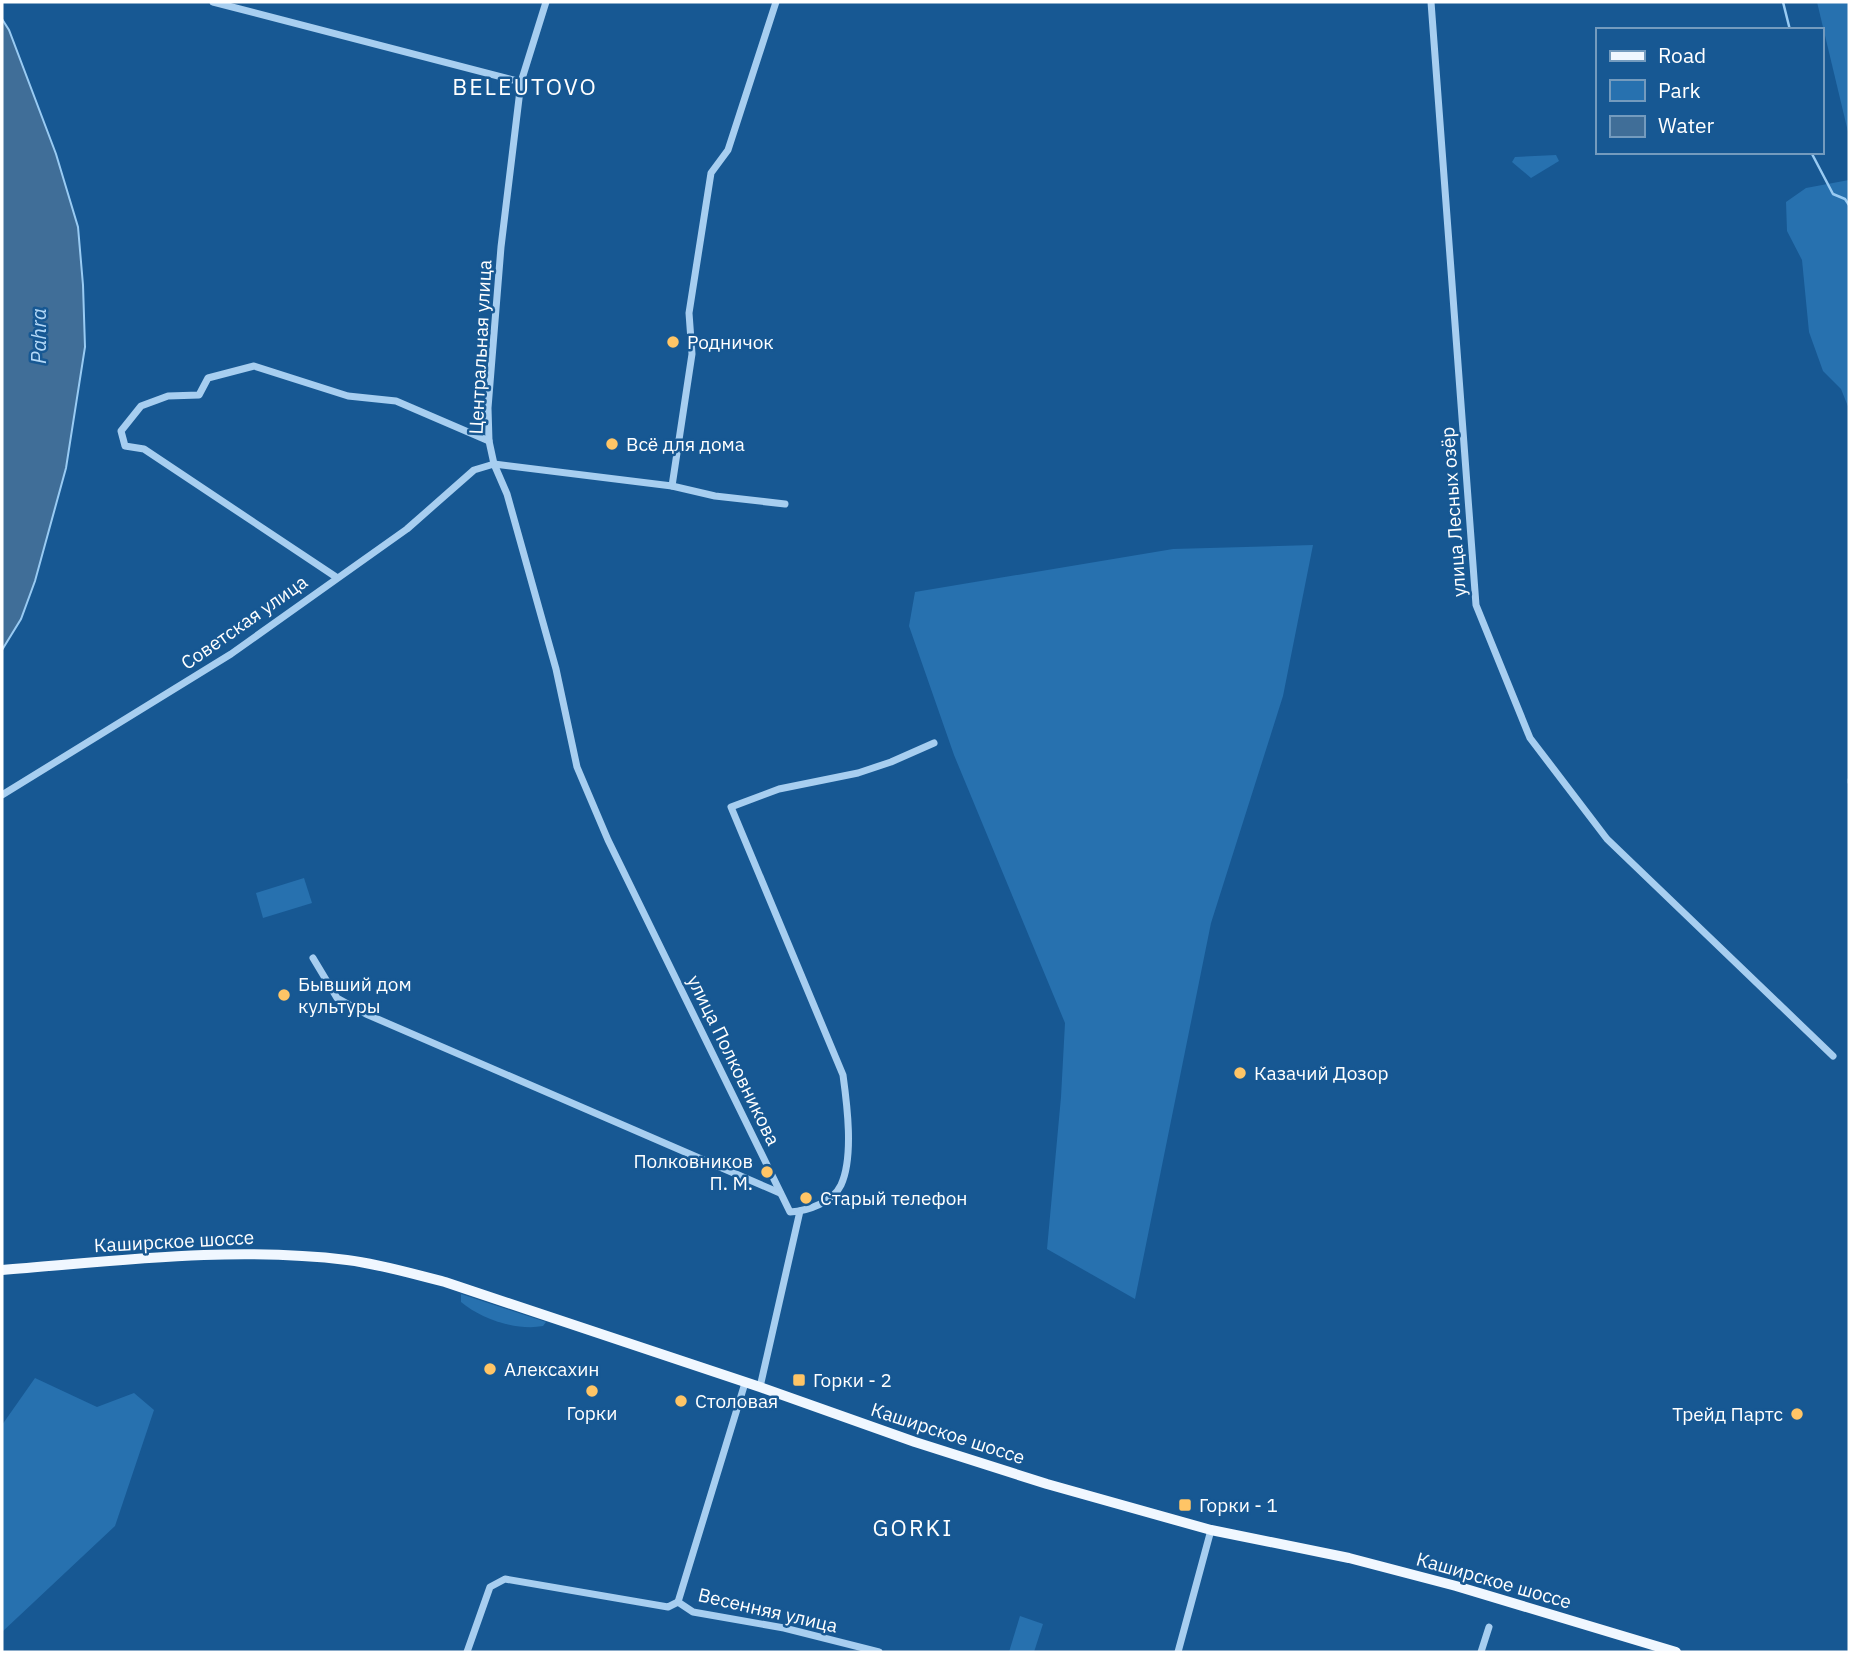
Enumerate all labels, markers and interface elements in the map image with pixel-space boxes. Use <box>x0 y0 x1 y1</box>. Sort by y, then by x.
legend <box>1596 28 1823 154</box>
text: Road <box>1658 41 1706 69</box>
district label: BELEUTOVO <box>452 71 598 101</box>
text: Park <box>1658 76 1701 104</box>
text: Water <box>1658 111 1715 139</box>
street label: Центральная улица <box>463 259 497 435</box>
water label: Pahra <box>24 308 52 364</box>
place label: Родничок <box>687 330 774 354</box>
marker: Родничок <box>665 334 681 350</box>
street label: улица Лесных озёр <box>1435 426 1471 598</box>
place label: Всё для дома <box>626 432 745 456</box>
marker: Всё для дома <box>604 436 620 452</box>
street label: Советская улица <box>176 569 312 675</box>
street label: улица Полковникова <box>682 971 786 1149</box>
place label: Бывший дом культуры <box>298 972 412 1018</box>
marker: Бывший дом культуры <box>276 987 292 1003</box>
place label: Казачий Дозор <box>1254 1061 1388 1085</box>
marker: Казачий Дозор <box>1232 1065 1248 1081</box>
place label: Полковников П. М. <box>633 1149 753 1195</box>
marker: Полковников П. М. <box>759 1164 775 1180</box>
place label: Старый телефон <box>820 1186 968 1210</box>
marker: Старый телефон <box>798 1190 814 1206</box>
street label: Каширское шоссе <box>93 1225 255 1257</box>
place label: Алексахин <box>504 1357 600 1381</box>
marker: Алексахин <box>482 1361 498 1377</box>
place label: Горки - 2 <box>813 1368 892 1392</box>
marker: Горки - 2 <box>791 1372 807 1388</box>
marker: Горки <box>584 1383 600 1399</box>
place label: Столовая <box>695 1389 778 1413</box>
marker: Столовая <box>673 1393 689 1409</box>
street label: Каширское шоссе <box>868 1397 1028 1469</box>
place label: Горки <box>567 1401 617 1425</box>
place label: Трейд Партс <box>1672 1402 1783 1426</box>
marker: Трейд Партс <box>1789 1406 1805 1422</box>
place label: Горки - 1 <box>1199 1493 1278 1517</box>
marker: Горки - 1 <box>1177 1497 1193 1513</box>
district label: GORKI <box>873 1512 953 1542</box>
street label: Каширское шоссе <box>1414 1546 1574 1614</box>
street label: Весенняя улица <box>696 1582 840 1638</box>

